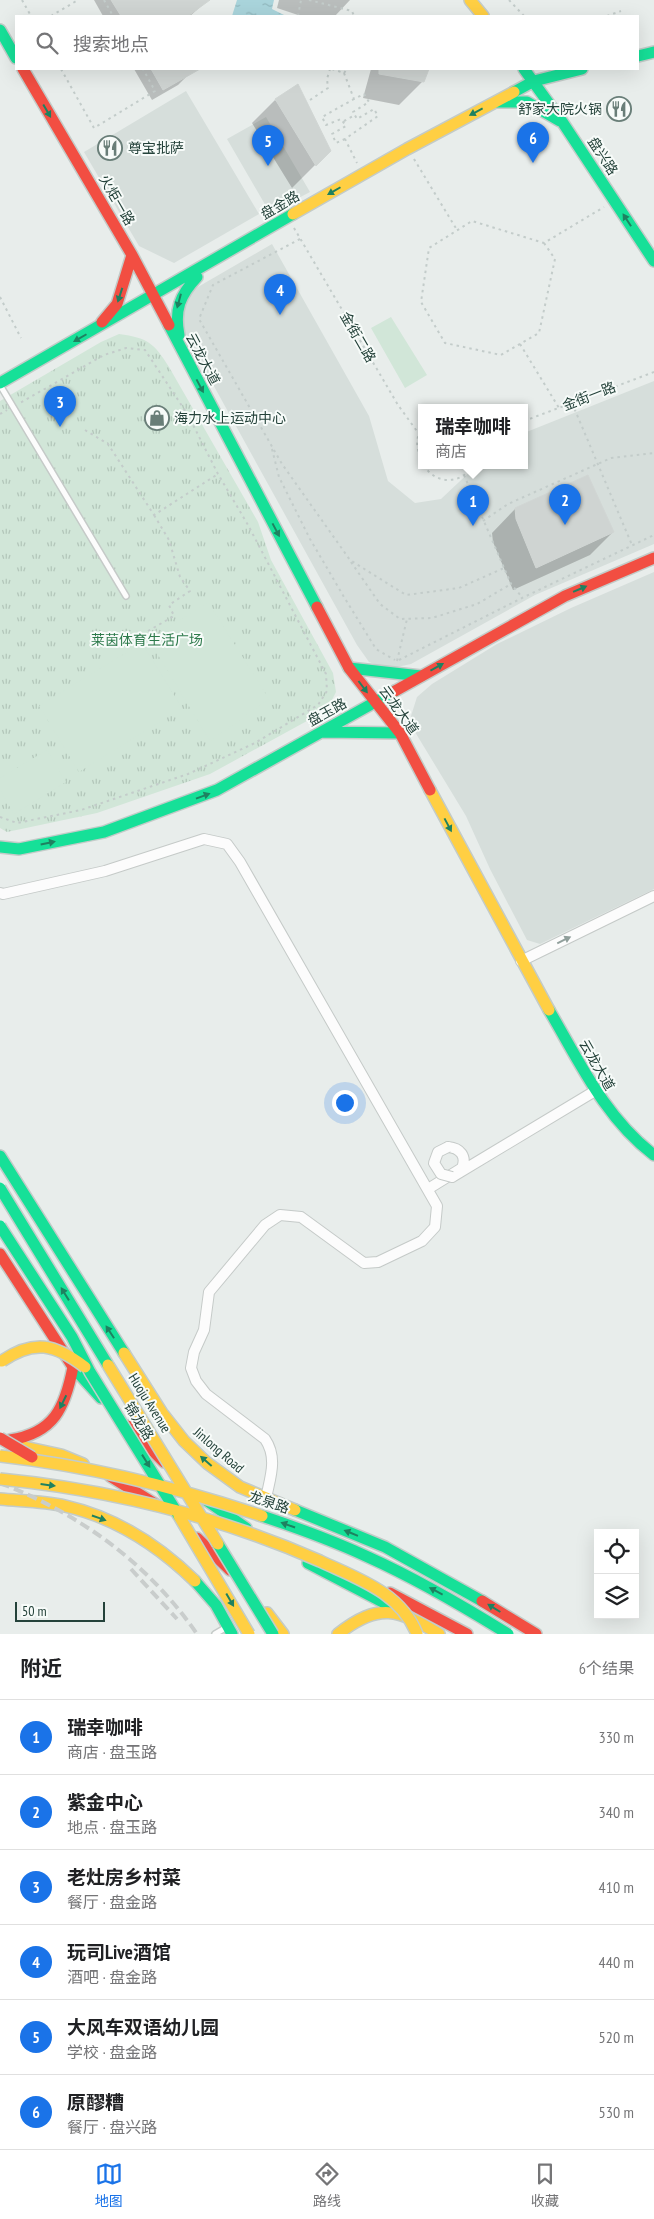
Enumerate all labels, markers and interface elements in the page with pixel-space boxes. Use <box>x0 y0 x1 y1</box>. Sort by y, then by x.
search box <box>15 15 639 70</box>
icon: search <box>33 29 61 57</box>
text: 搜索地点 <box>73 32 149 56</box>
restaurant icon: 舒家大院火锅 <box>606 96 632 122</box>
place label: 舒家大院火锅 <box>518 100 602 118</box>
one-way arrow <box>43 104 52 117</box>
one-way arrow <box>468 108 483 116</box>
pin: 6 <box>517 122 549 163</box>
pin: 5 <box>252 125 284 166</box>
street label: 盘兴路 <box>584 133 622 179</box>
restaurant icon: 尊宝批萨 <box>97 135 123 161</box>
place label: 尊宝批萨 <box>128 139 184 157</box>
street label: 火炬一路 <box>95 171 139 229</box>
street label: 盘金路 <box>257 187 303 223</box>
one-way arrow <box>327 187 340 196</box>
one-way arrow <box>622 213 632 227</box>
pin: 4 <box>264 274 296 315</box>
one-way arrow <box>116 288 124 303</box>
one-way arrow <box>175 293 183 308</box>
street label: 金街二路 <box>336 308 380 366</box>
street label: 云龙大道 <box>182 330 224 388</box>
one-way arrow <box>72 334 87 342</box>
street label: 金街一路 <box>560 378 618 414</box>
one-way arrow <box>196 379 204 393</box>
pin: 3 <box>44 386 76 427</box>
popup <box>418 404 528 469</box>
shop icon: 海力水上运动中心 <box>144 405 170 431</box>
place label: 海力水上运动中心 <box>174 409 286 427</box>
text: 瑞幸咖啡 <box>435 414 511 438</box>
text: 商店 <box>435 441 467 461</box>
pin: 2 <box>549 484 581 525</box>
pin: 1 <box>457 485 489 526</box>
one-way arrow <box>272 523 280 537</box>
one-way arrow <box>573 585 587 593</box>
park label: 莱茵体育生活广场 <box>91 631 203 649</box>
one-way arrow <box>430 663 445 671</box>
one-way arrow <box>358 680 368 694</box>
street label: 云龙大道 <box>375 682 423 738</box>
street label: 盘玉路 <box>304 694 350 730</box>
one-way arrow <box>196 792 211 800</box>
one-way arrow <box>444 817 452 832</box>
one-way arrow <box>40 839 56 847</box>
one-way arrow <box>557 936 571 944</box>
street label: 云龙大道 <box>575 1036 619 1094</box>
your location <box>332 1090 358 1116</box>
one-way arrow <box>60 1287 70 1301</box>
one-way arrow <box>105 1325 114 1338</box>
street label: Huoju Avenue <box>125 1370 175 1436</box>
one-way arrow <box>59 1395 67 1409</box>
street label: 锦龙路 <box>120 1398 158 1444</box>
street label: Jinlong Road <box>189 1423 248 1477</box>
one-way arrow <box>141 1454 150 1467</box>
one-way arrow <box>200 1456 213 1467</box>
one-way arrow <box>41 1481 57 1489</box>
street label: 龙泉路 <box>246 1487 292 1517</box>
one-way arrow <box>92 1514 107 1522</box>
one-way arrow <box>280 1521 295 1529</box>
one-way arrow <box>343 1529 358 1537</box>
map controls <box>594 1529 639 1619</box>
button: locate <box>594 1529 639 1574</box>
button: layers <box>594 1574 639 1619</box>
one-way arrow <box>429 1587 443 1595</box>
one-way arrow <box>225 1593 234 1606</box>
scale bar <box>15 1599 105 1622</box>
text: 50 m <box>22 1602 47 1620</box>
one-way arrow <box>488 1604 501 1613</box>
text: 附近 <box>20 1655 62 1682</box>
text: 6个结果 <box>579 1658 634 1678</box>
text: 瑞幸咖啡 <box>67 1715 143 1739</box>
text: 1 <box>32 1727 40 1747</box>
text: 330 m <box>599 1727 634 1747</box>
text: 商店 · 盘玉路 <box>67 1742 157 1762</box>
text: 紫金中心 <box>67 1790 143 1814</box>
text: 2 <box>32 1802 40 1822</box>
text: 340 m <box>599 1802 634 1822</box>
text: 地点 · 盘玉路 <box>67 1817 157 1837</box>
text: 老灶房乡村菜 <box>67 1865 181 1889</box>
text: 3 <box>32 1877 40 1897</box>
text: 410 m <box>599 1877 634 1897</box>
text: 餐厅 · 盘金路 <box>67 1892 157 1912</box>
text: 玩司Live酒馆 <box>67 1940 171 1964</box>
text: 4 <box>32 1952 40 1972</box>
text: 440 m <box>599 1952 634 1972</box>
text: 酒吧 · 盘金路 <box>67 1967 157 1987</box>
text: 大风车双语幼儿园 <box>67 2015 219 2039</box>
text: 5 <box>32 2027 40 2047</box>
text: 520 m <box>599 2027 634 2047</box>
text: 学校 · 盘金路 <box>67 2042 157 2062</box>
text: 原醪糟 <box>67 2090 124 2114</box>
text: 6 <box>32 2102 40 2122</box>
text: 530 m <box>599 2102 634 2122</box>
text: 餐厅 · 盘兴路 <box>67 2117 157 2137</box>
tab: 地图 <box>95 2160 123 2210</box>
tab: 路线 <box>313 2160 341 2210</box>
tab: 收藏 <box>531 2160 559 2210</box>

